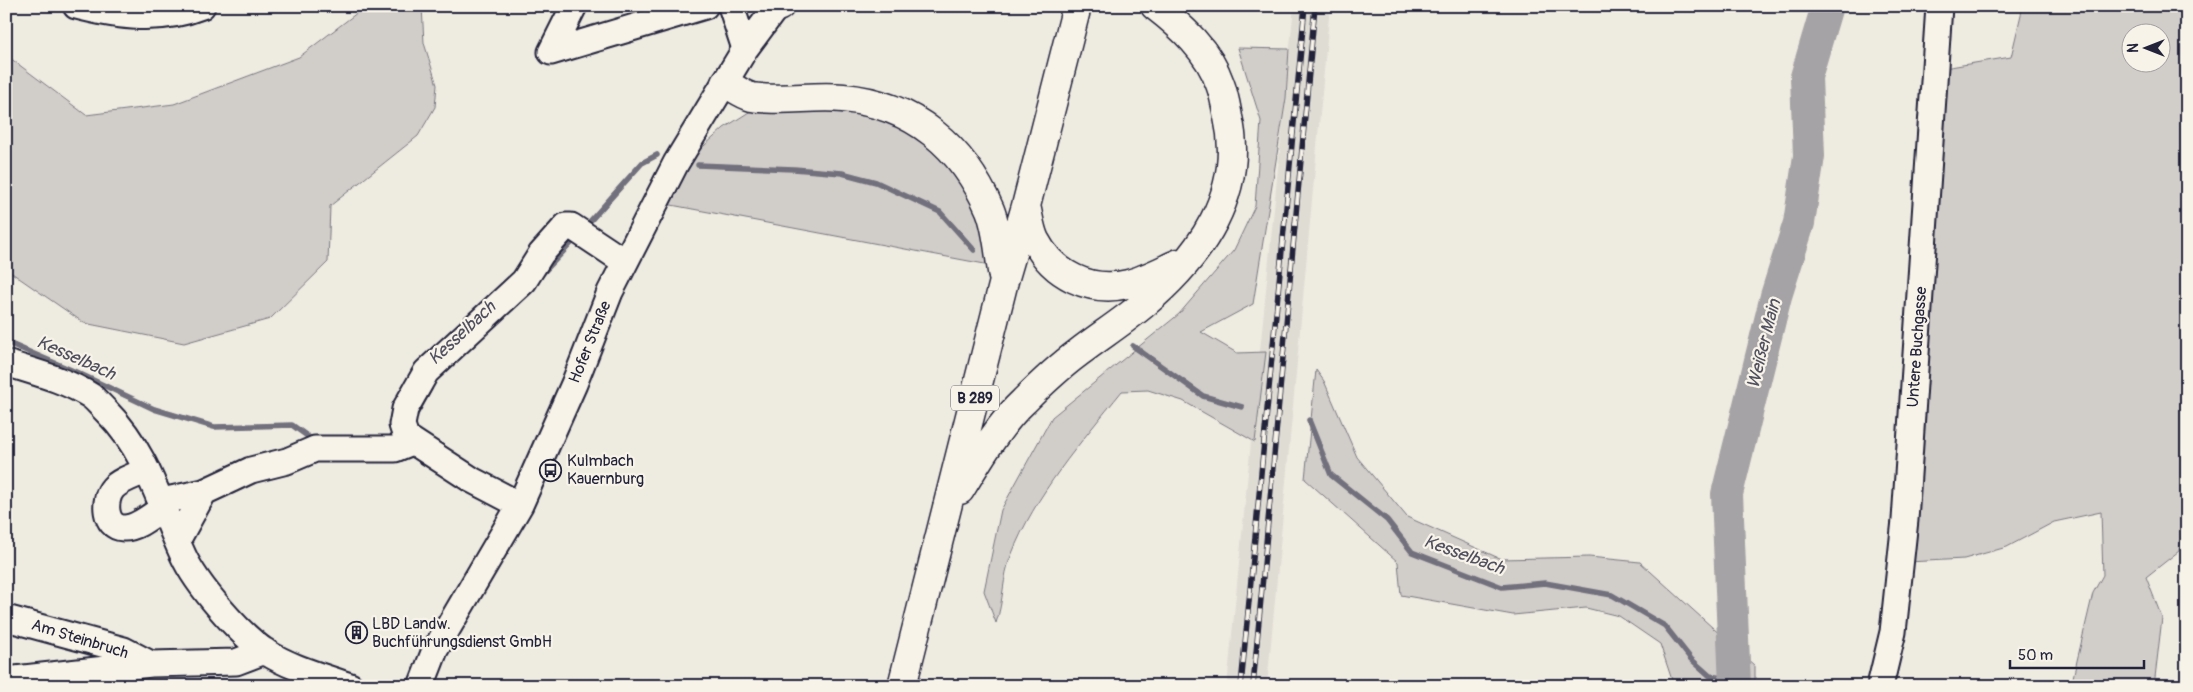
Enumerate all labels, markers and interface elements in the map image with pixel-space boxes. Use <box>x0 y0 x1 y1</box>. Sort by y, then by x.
north arrow <box>2120 22 2170 72</box>
text: N <box>2125 43 2142 53</box>
street label: Untere Buchgasse <box>1903 286 1931 408</box>
water label: Kesselbach <box>424 295 502 370</box>
water label: Weißer Main <box>1742 296 1786 391</box>
street label: Hofer Straße <box>564 298 616 386</box>
water label: Kesselbach <box>33 330 120 386</box>
road number: B 289 <box>951 386 999 410</box>
place label: Kulmbach Kauernburg <box>567 451 644 489</box>
bus stop icon: Kulmbach Kauernburg <box>539 458 563 482</box>
water label: Kesselbach <box>1421 530 1509 581</box>
place label: LBD Landw. Buchführungsdienst GmbH <box>372 614 552 652</box>
street label: Am Steinbruch <box>29 615 131 663</box>
building icon: LBD Landw. Buchführungsdienst GmbH <box>344 621 368 645</box>
scale bar <box>2010 637 2144 669</box>
text: 50 m <box>2018 646 2053 665</box>

